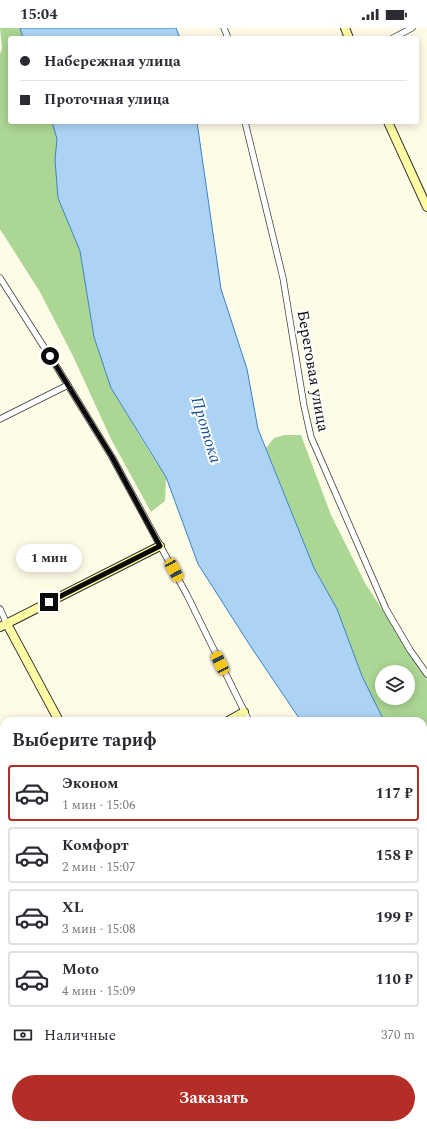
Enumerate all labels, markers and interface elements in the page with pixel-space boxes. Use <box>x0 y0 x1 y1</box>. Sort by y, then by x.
text: 15:04 <box>20 3 58 26</box>
text: Набережная улица <box>44 50 181 73</box>
text: Проточная улица <box>44 88 170 111</box>
street label: Береговая улица <box>290 308 336 434</box>
route start <box>41 347 59 365</box>
water label: Протока <box>184 394 229 467</box>
callout: 1 мин <box>16 544 82 572</box>
text: 1 мин <box>31 548 67 568</box>
car <box>163 557 185 583</box>
route end <box>40 593 58 611</box>
car <box>209 650 231 676</box>
map controls <box>375 665 415 705</box>
button: layers <box>375 665 415 705</box>
text: Выберите тариф <box>12 727 157 754</box>
text: Эконом <box>62 772 118 795</box>
icon: car <box>14 775 50 811</box>
text: 117 ₽ <box>376 782 413 805</box>
text: 1 мин · 15:06 <box>62 795 135 815</box>
text: Комфорт <box>62 834 129 857</box>
icon: car <box>14 837 50 873</box>
text: 158 ₽ <box>376 844 413 867</box>
text: 2 мин · 15:07 <box>62 857 135 877</box>
text: XL <box>62 896 83 919</box>
icon: car <box>14 899 50 935</box>
text: 199 ₽ <box>376 906 413 929</box>
text: 3 мин · 15:08 <box>62 919 135 939</box>
text: Moto <box>62 958 99 981</box>
icon: car <box>14 961 50 997</box>
text: 110 ₽ <box>376 968 413 991</box>
text: 4 мин · 15:09 <box>62 981 135 1001</box>
icon: cash <box>12 1024 34 1046</box>
text: Наличные <box>44 1024 116 1047</box>
text: 370 m <box>381 1025 415 1045</box>
button: Заказать <box>12 1075 415 1121</box>

